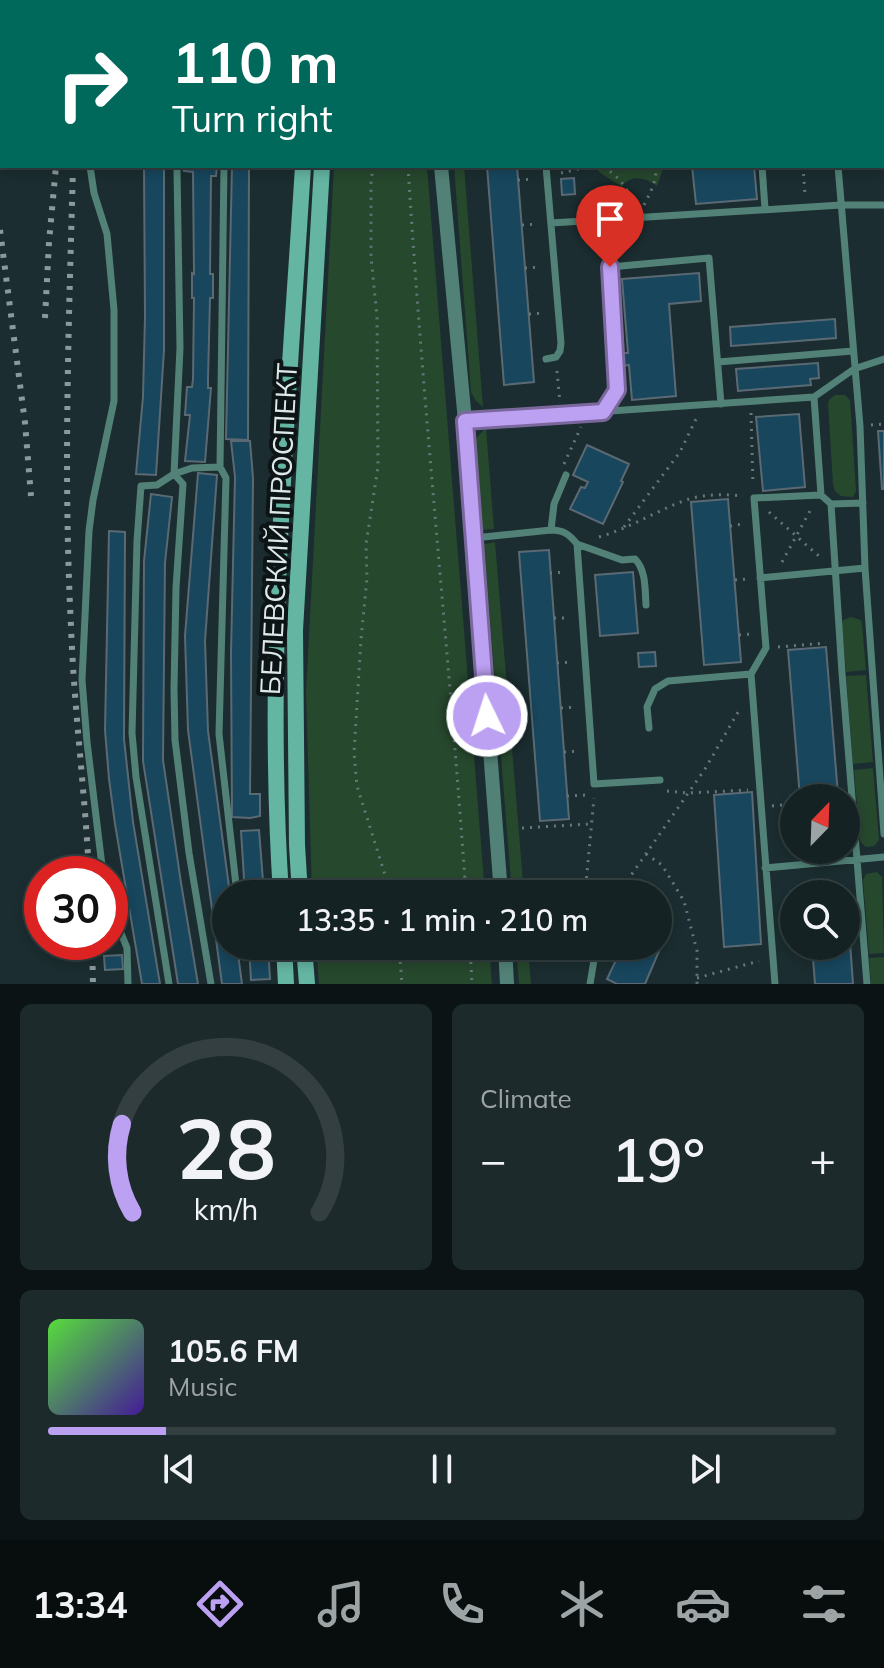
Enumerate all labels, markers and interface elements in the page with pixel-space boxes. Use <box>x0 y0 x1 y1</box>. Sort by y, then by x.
text: 110 m <box>172 27 339 97</box>
icon: right <box>40 32 144 136</box>
text: Turn right <box>172 96 333 141</box>
pin <box>576 185 644 267</box>
icon: arrive <box>588 197 632 241</box>
street label: БЕЛЕВСКИЙ ПРОСПЕКТ <box>252 362 304 696</box>
position arrow <box>445 674 529 758</box>
north arrow <box>780 784 860 864</box>
map controls <box>780 784 860 960</box>
speed limit sign: 30 <box>24 856 128 960</box>
button: search <box>780 880 860 960</box>
text: 13:35 · 1 min · 210 m <box>296 901 588 939</box>
text: Climate <box>480 1082 572 1115</box>
text: 28 <box>176 1095 276 1200</box>
text: 19° <box>611 1122 705 1197</box>
text: − <box>480 1132 506 1187</box>
text: + <box>810 1132 836 1187</box>
text: km/h <box>194 1191 258 1227</box>
text: 105.6 FM <box>168 1332 299 1370</box>
text: Music <box>168 1370 237 1403</box>
icon: previous <box>157 1447 201 1491</box>
icon: pause <box>420 1447 464 1491</box>
icon: next <box>683 1447 727 1491</box>
icon: directions <box>192 1576 248 1632</box>
icon: music <box>313 1576 369 1632</box>
icon: phone <box>434 1576 490 1632</box>
icon: climate <box>554 1576 610 1632</box>
icon: car <box>675 1576 731 1632</box>
icon: filters <box>796 1576 852 1632</box>
text: 13:34 <box>32 1582 128 1627</box>

